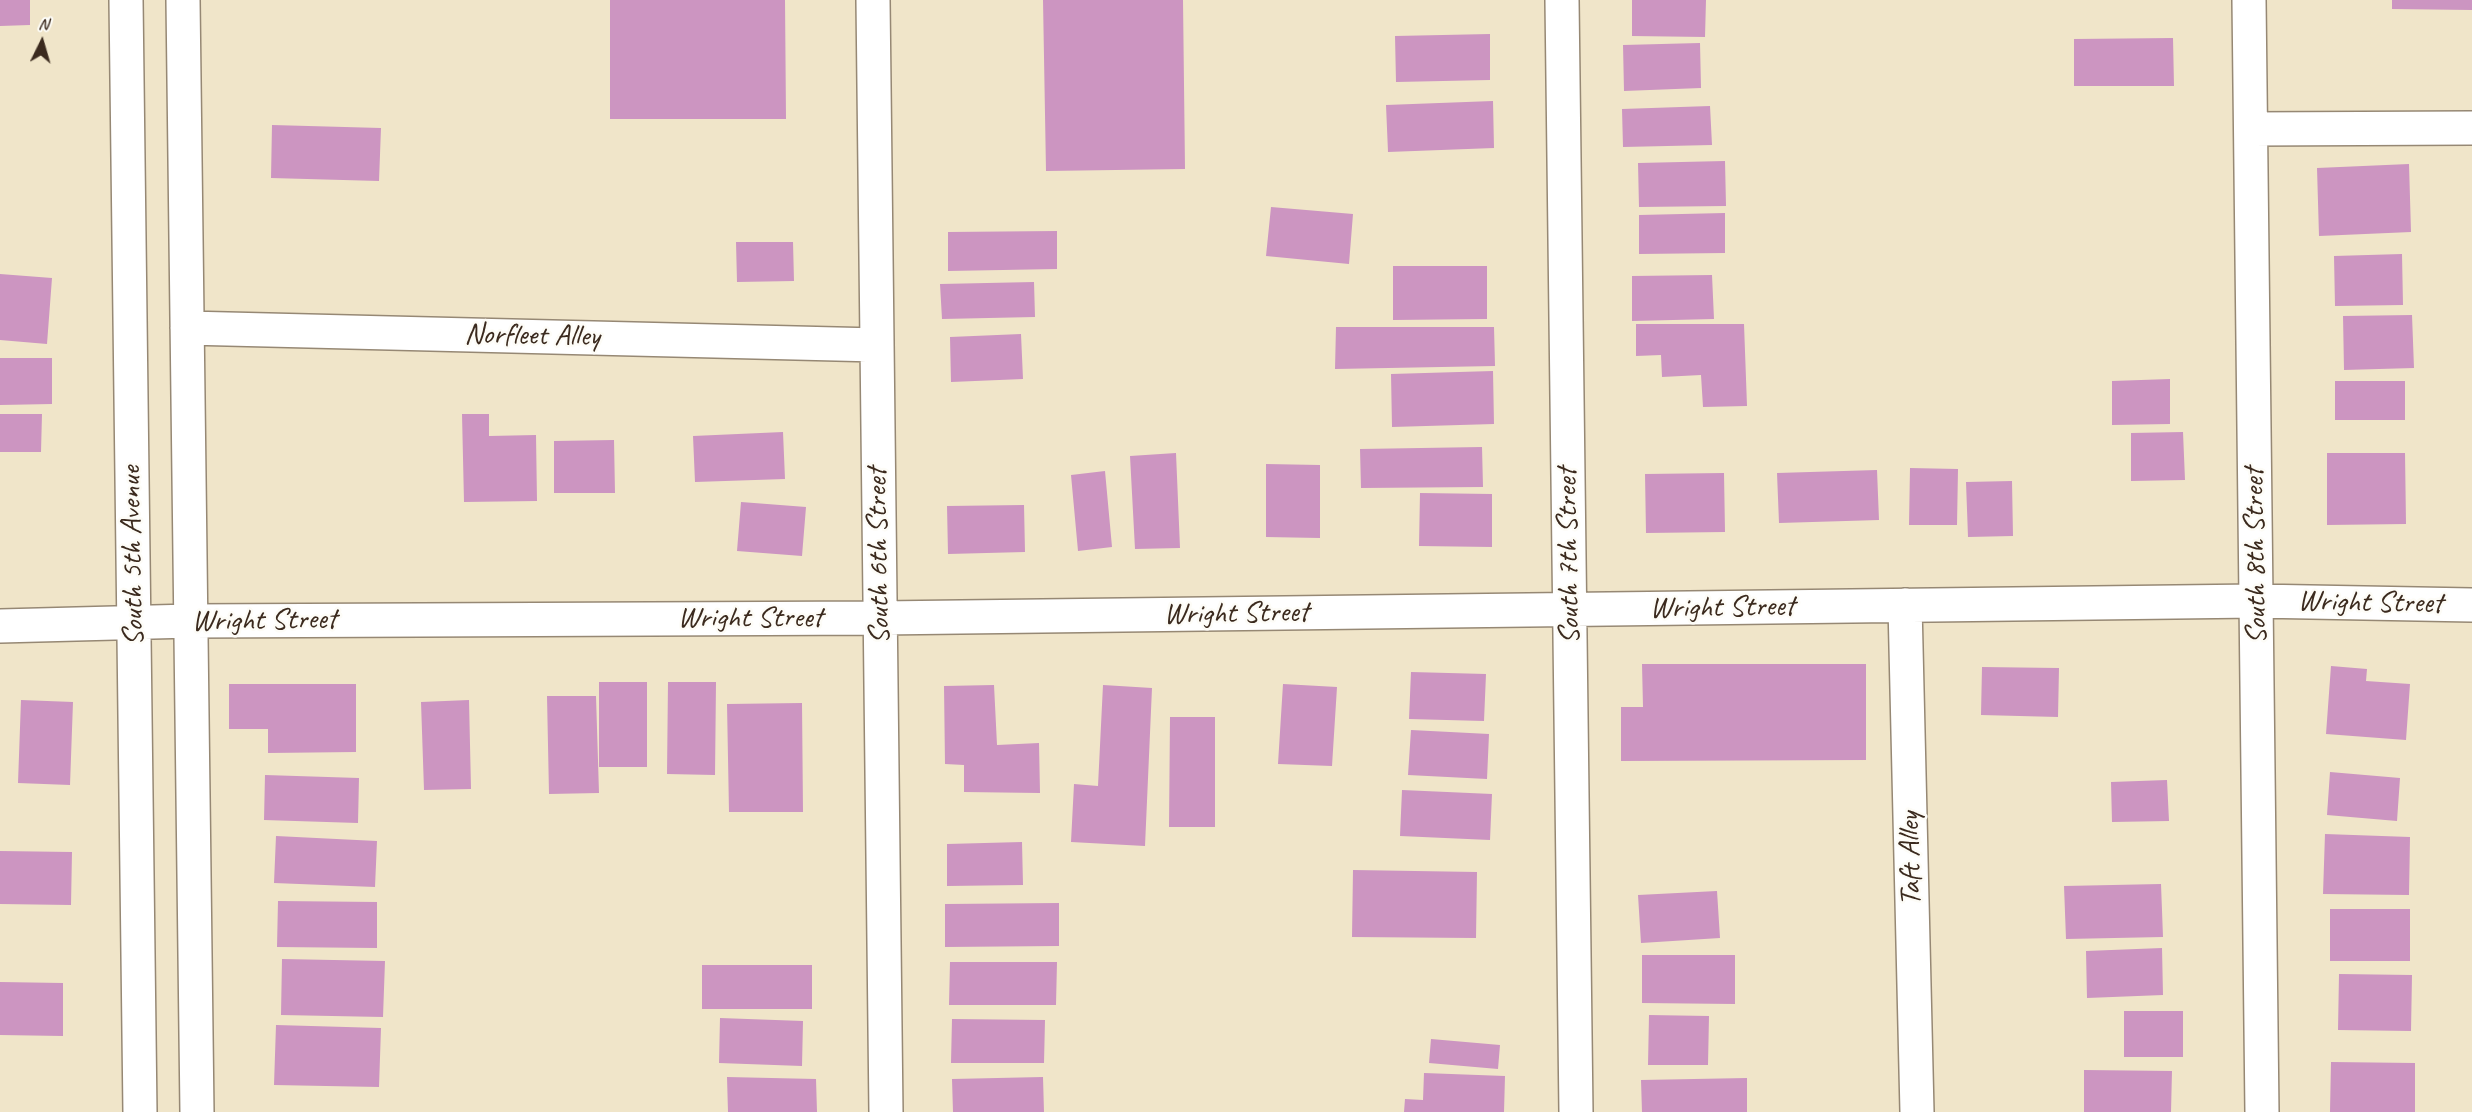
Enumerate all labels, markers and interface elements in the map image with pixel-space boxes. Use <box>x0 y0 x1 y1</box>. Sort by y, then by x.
north arrow <box>12 12 72 72</box>
text: N <box>38 14 49 34</box>
street label: Norfleet Alley <box>464 317 600 355</box>
street label: South 5th Avenue <box>113 466 153 646</box>
street label: South 6th Street <box>859 467 899 645</box>
street label: South 7th Street <box>1549 467 1589 645</box>
street label: South 8th Street <box>2236 467 2276 645</box>
street label: Wright Street <box>2297 584 2443 622</box>
street label: Wright Street <box>1649 589 1795 627</box>
street label: Wright Street <box>1163 595 1309 633</box>
street label: Wright Street <box>678 600 822 636</box>
street label: Wright Street <box>191 602 337 640</box>
street label: Taft Alley <box>1892 812 1930 906</box>

